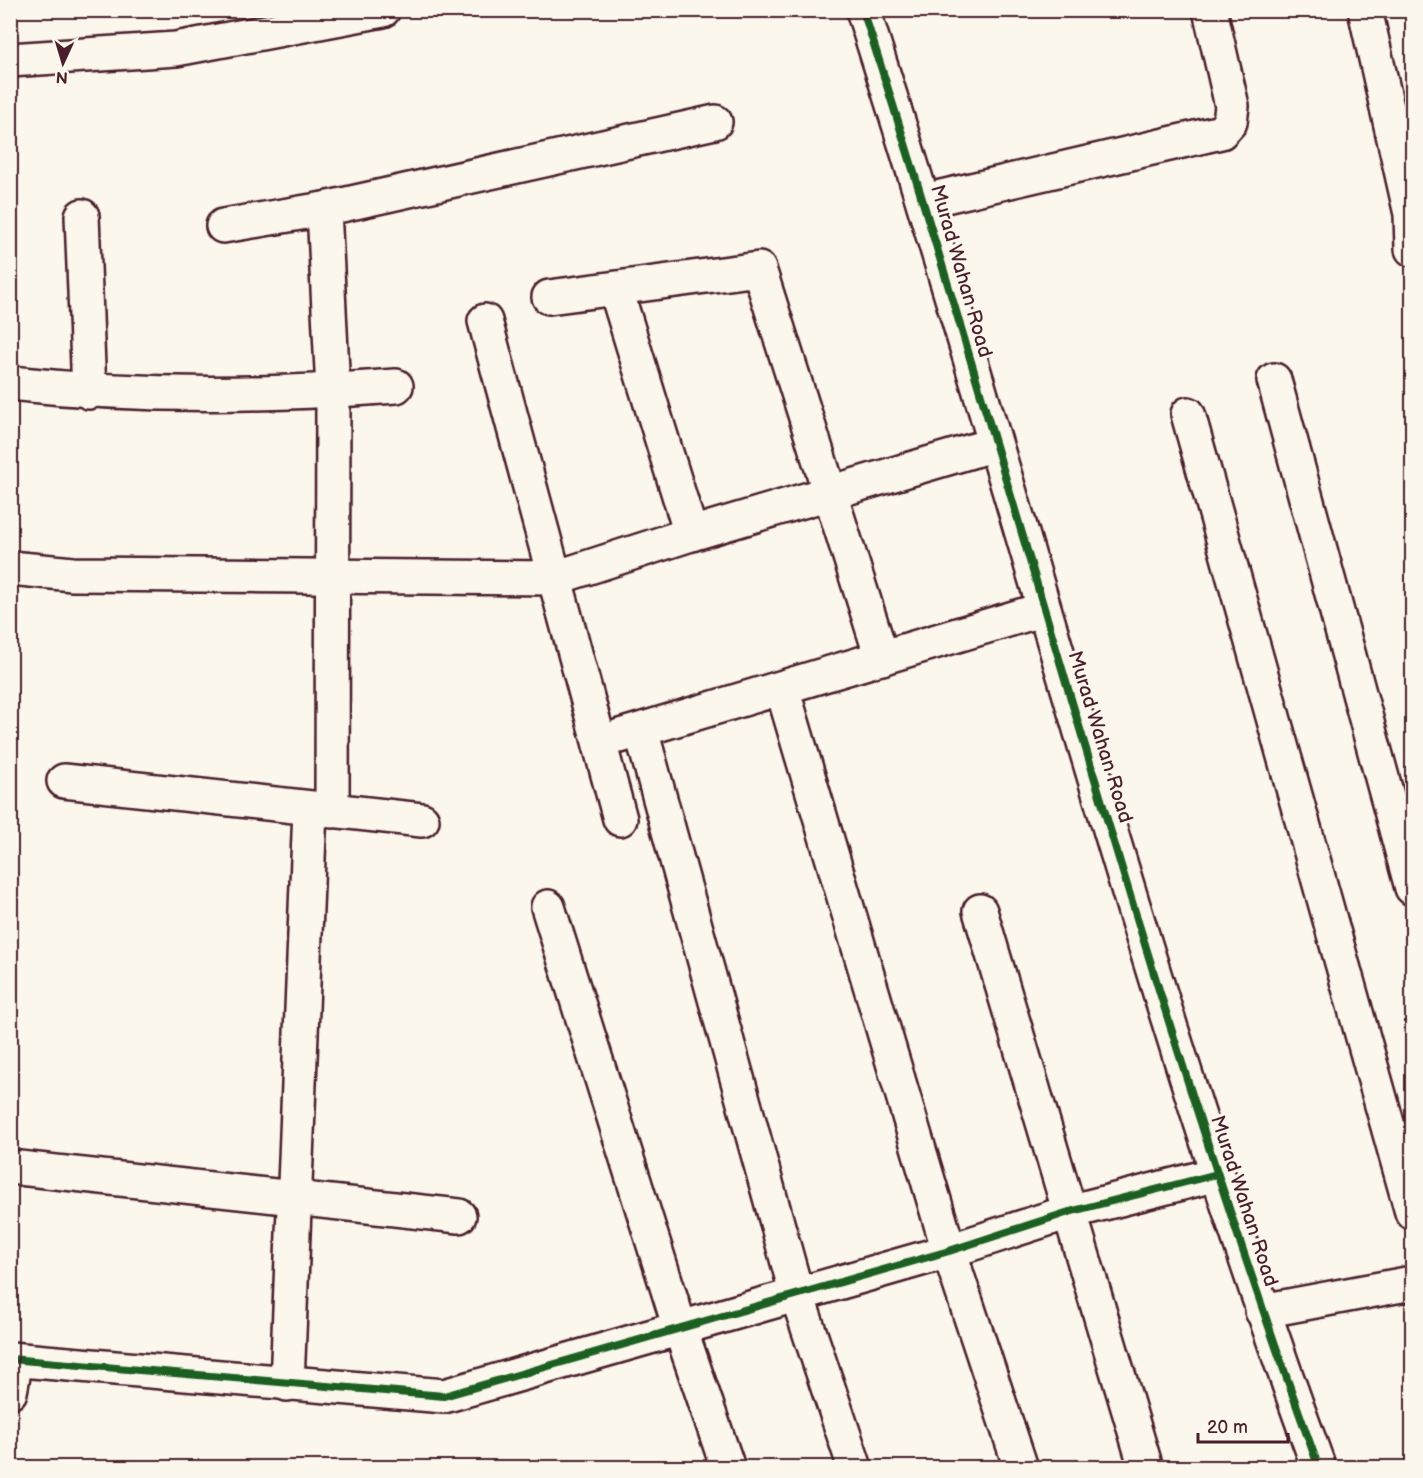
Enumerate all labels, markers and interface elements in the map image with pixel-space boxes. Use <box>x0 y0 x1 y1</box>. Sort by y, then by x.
north arrow <box>33 33 93 93</box>
text: N <box>55 67 69 86</box>
street label: Murad Wahan Road <box>925 182 997 360</box>
street label: Murad Wahan Road <box>1062 648 1138 826</box>
street label: Murad Wahan Road <box>1205 1112 1283 1290</box>
scale bar <box>1198 1406 1288 1444</box>
text: 20 m <box>1207 1417 1248 1438</box>

